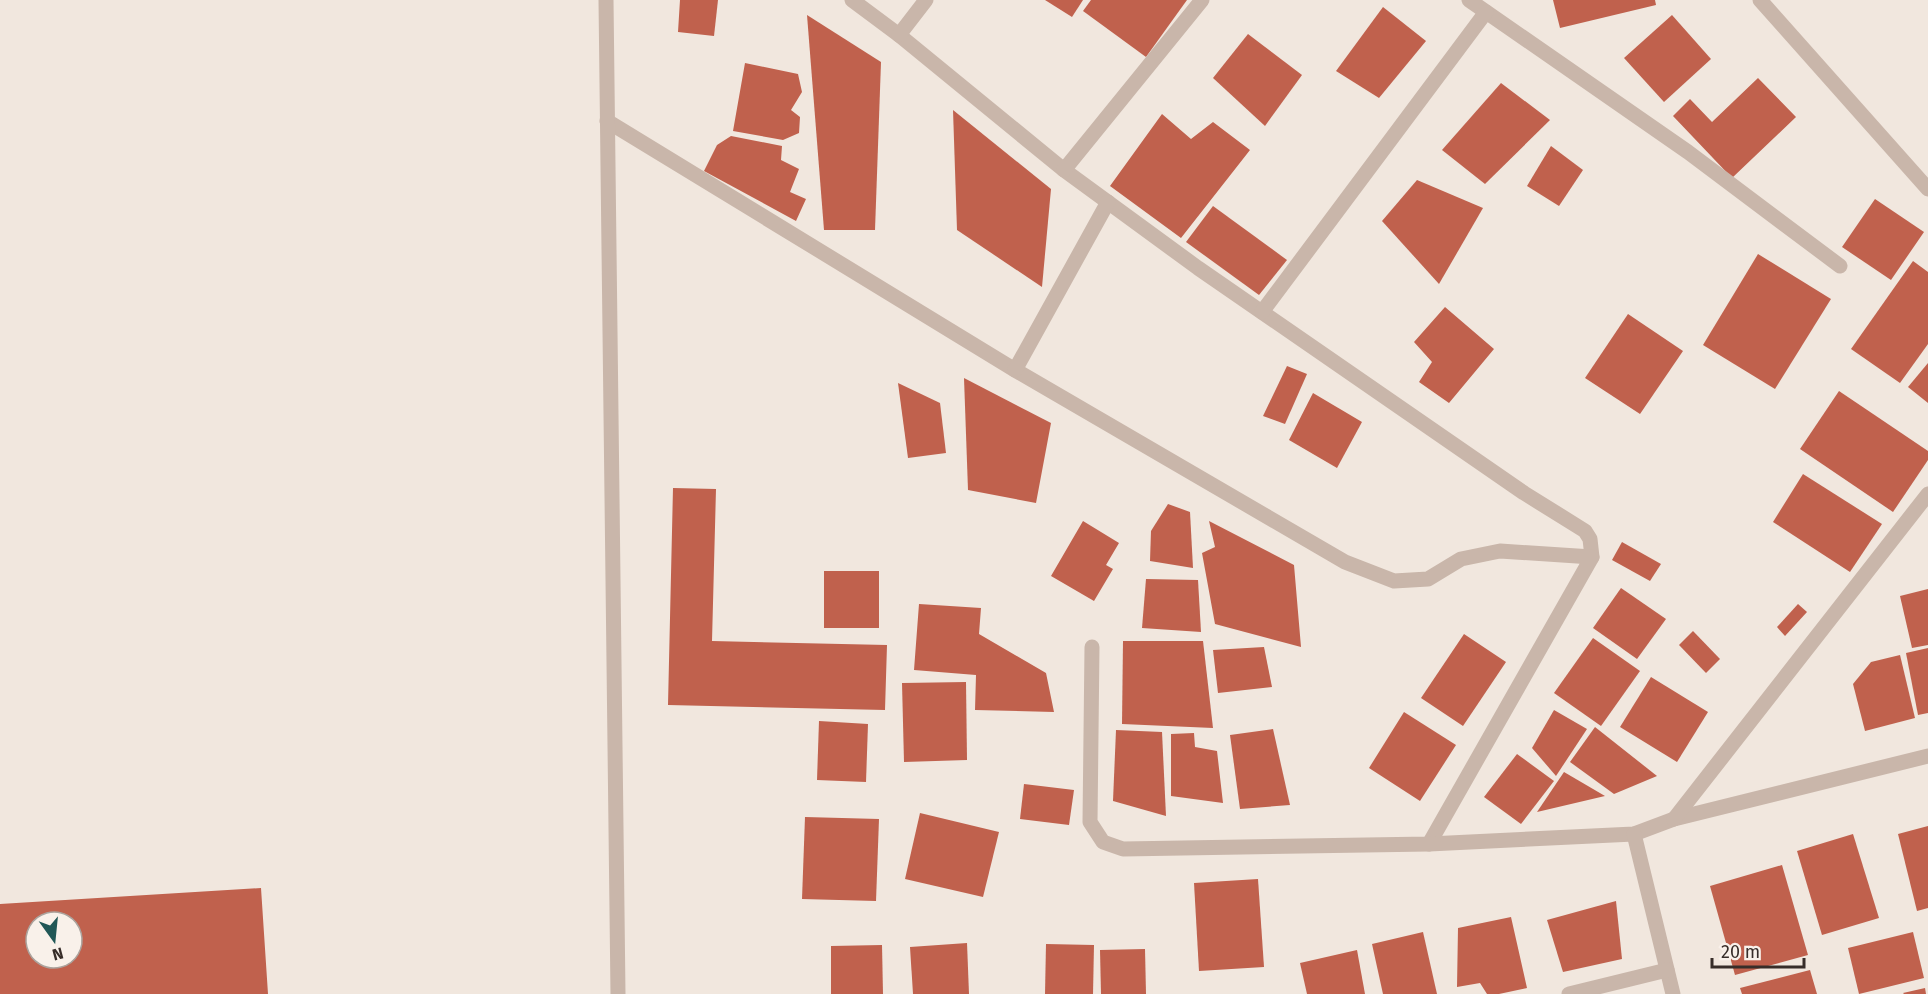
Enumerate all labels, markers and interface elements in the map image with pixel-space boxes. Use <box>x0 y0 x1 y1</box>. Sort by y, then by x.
north arrow <box>24 910 84 970</box>
scale bar <box>1712 931 1804 969</box>
text: 20 m <box>1721 941 1760 963</box>
text: N <box>50 943 65 965</box>

